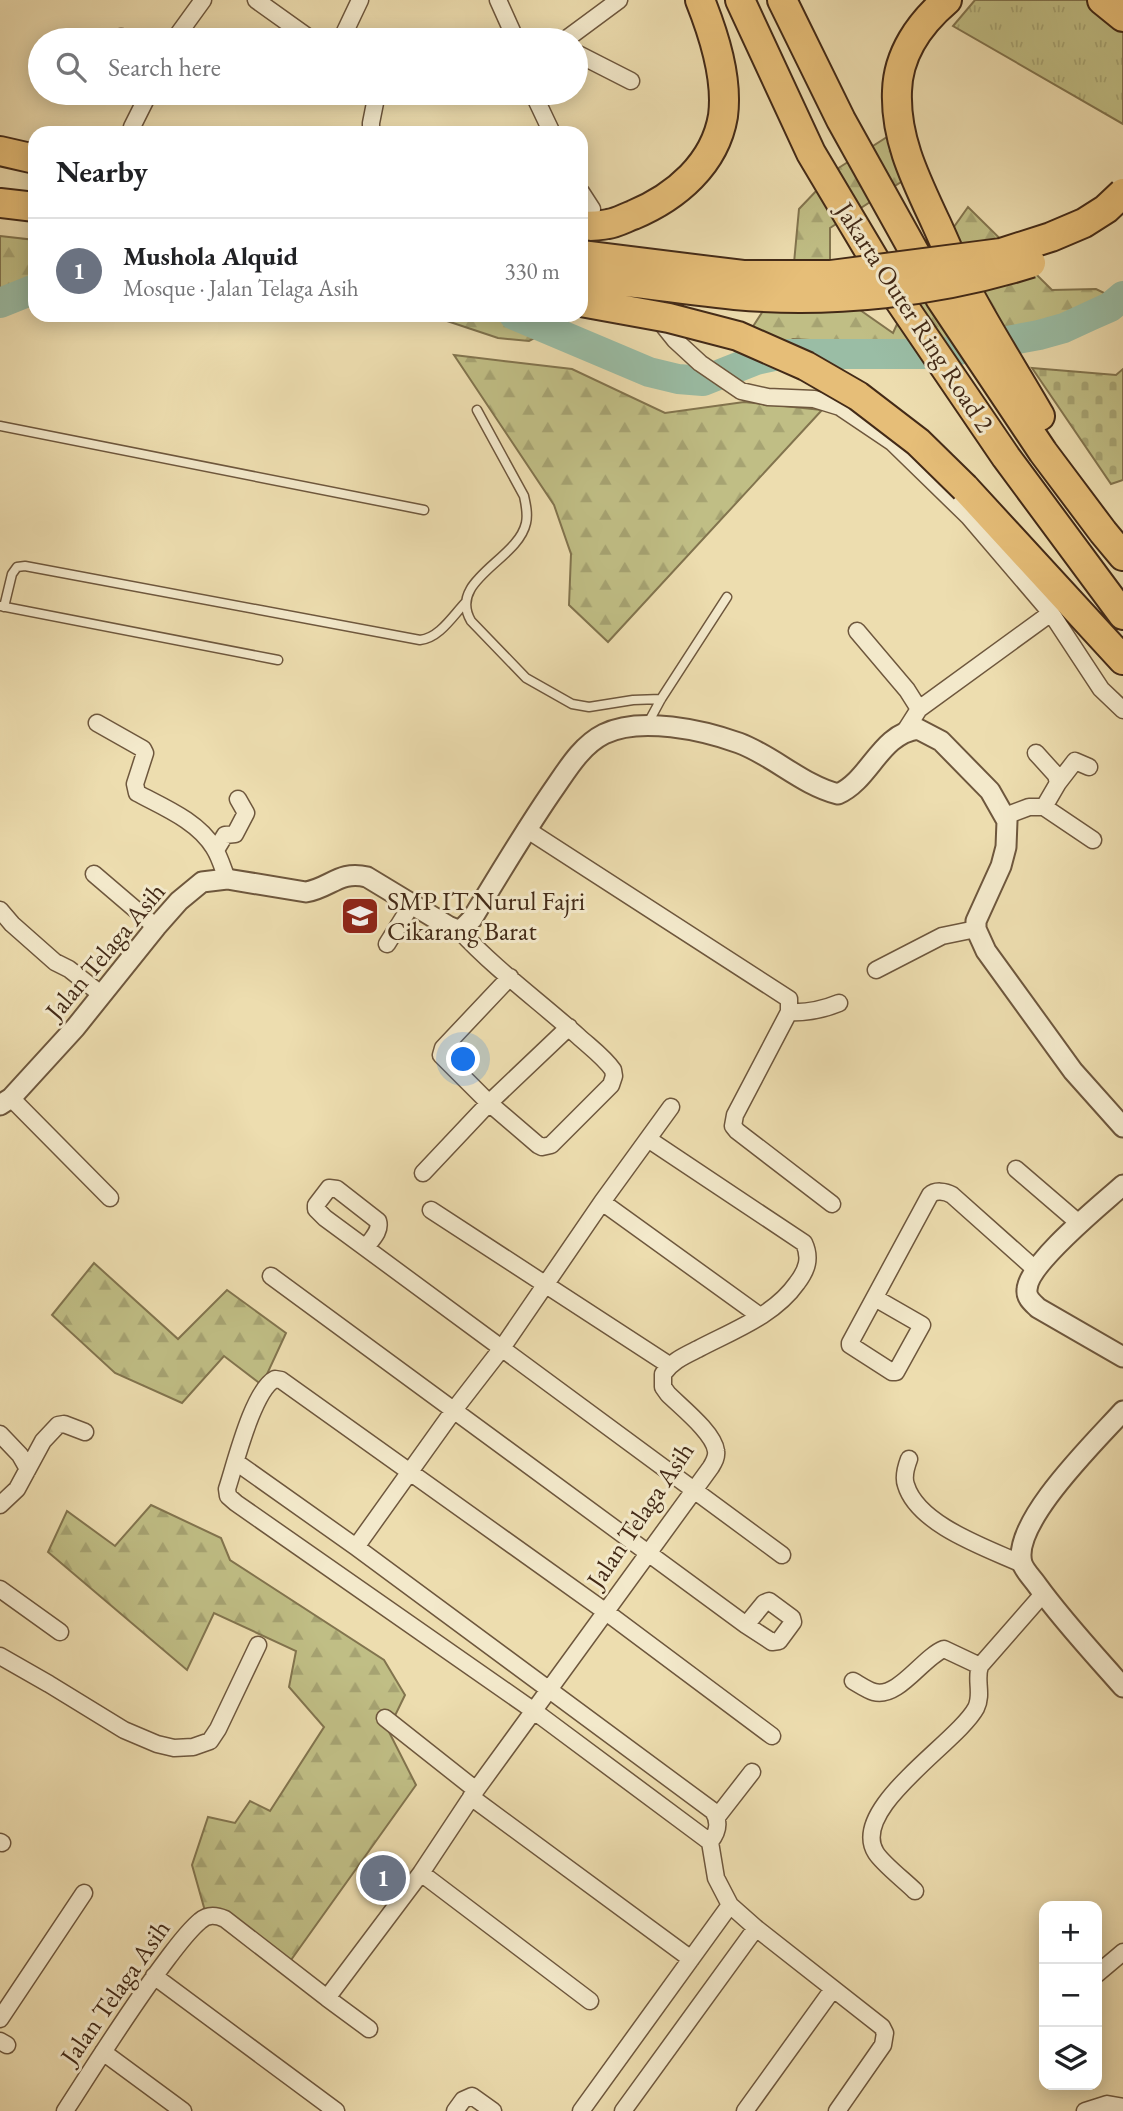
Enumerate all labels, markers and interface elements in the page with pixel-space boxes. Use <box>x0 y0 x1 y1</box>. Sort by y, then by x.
search box <box>28 28 588 105</box>
icon: search <box>52 48 90 86</box>
text: Search here <box>108 50 221 84</box>
text: Nearby <box>56 152 148 191</box>
street label: Jakarta Outer Ring Road 2 <box>827 194 1002 439</box>
text: Mushola Alquid <box>123 239 298 273</box>
text: 1 <box>73 256 85 286</box>
text: 330 m <box>504 256 560 286</box>
text: Mosque · Jalan Telaga Asih <box>123 273 359 303</box>
street label: Jalan Telaga Asih <box>36 875 172 1028</box>
place label: SMP IT Nurul Fajri Cikarang Barat <box>387 884 585 948</box>
school or university icon: SMP IT Nurul Fajri Cikarang Barat <box>339 895 381 937</box>
your location <box>446 1042 480 1076</box>
street label: Jalan Telaga Asih <box>577 1435 701 1596</box>
pin: 1 <box>360 1852 406 1904</box>
map controls <box>1039 1901 1102 2090</box>
button: + <box>1039 1901 1102 1964</box>
street label: Jalan Telaga Asih <box>51 1913 177 2073</box>
button: − <box>1039 1964 1102 2027</box>
button: layers <box>1039 2027 1102 2090</box>

